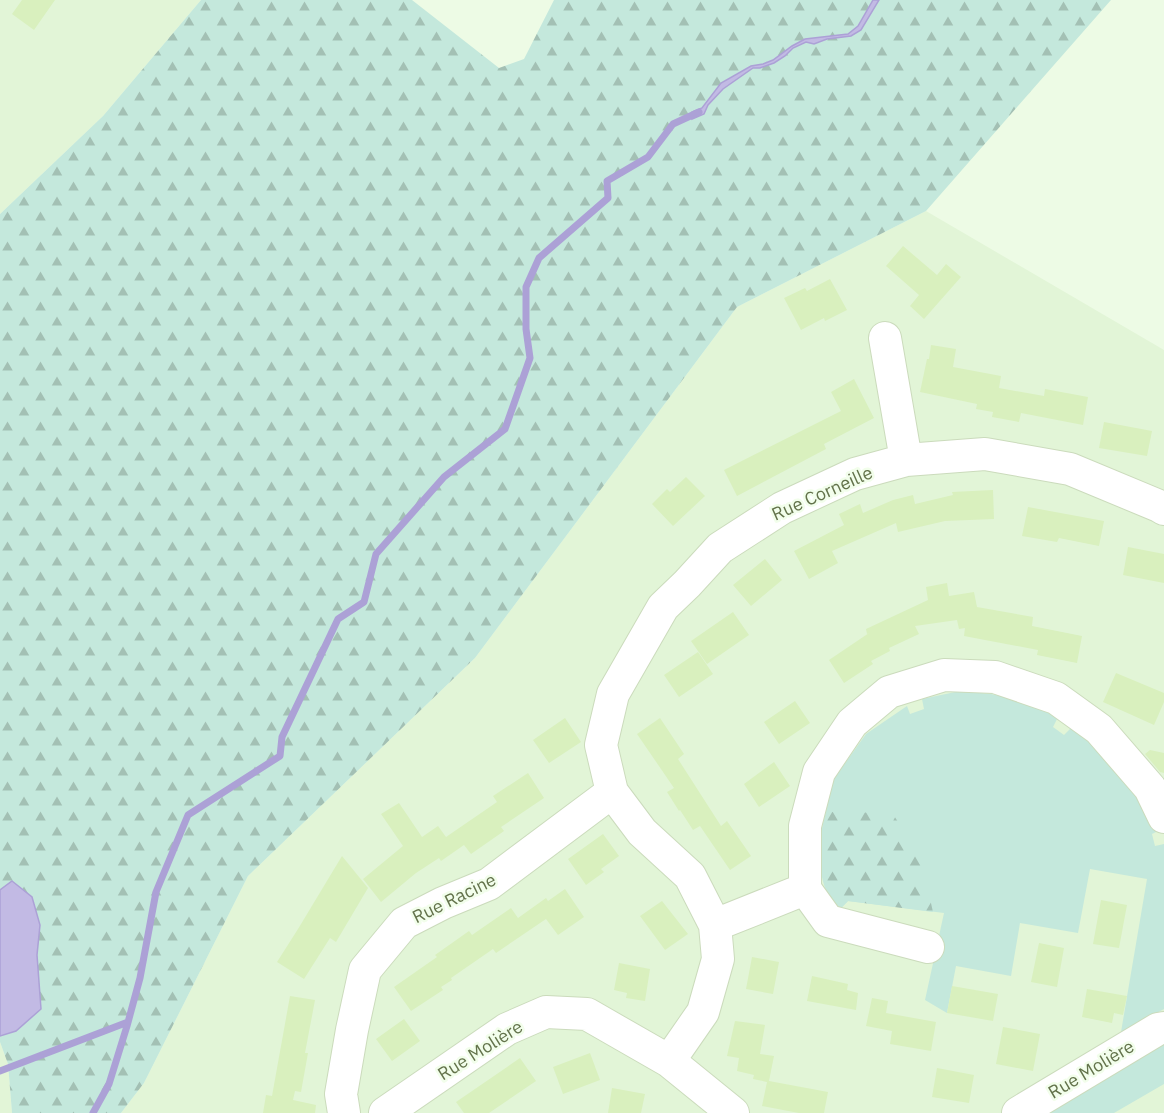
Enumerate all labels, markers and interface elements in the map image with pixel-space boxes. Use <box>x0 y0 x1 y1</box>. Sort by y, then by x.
street label: Rue Corneille <box>768 460 876 525</box>
street label: Rue Racine <box>408 868 500 928</box>
street label: Rue Molière <box>433 1015 527 1085</box>
street label: Rue Molière <box>1044 1034 1138 1104</box>

